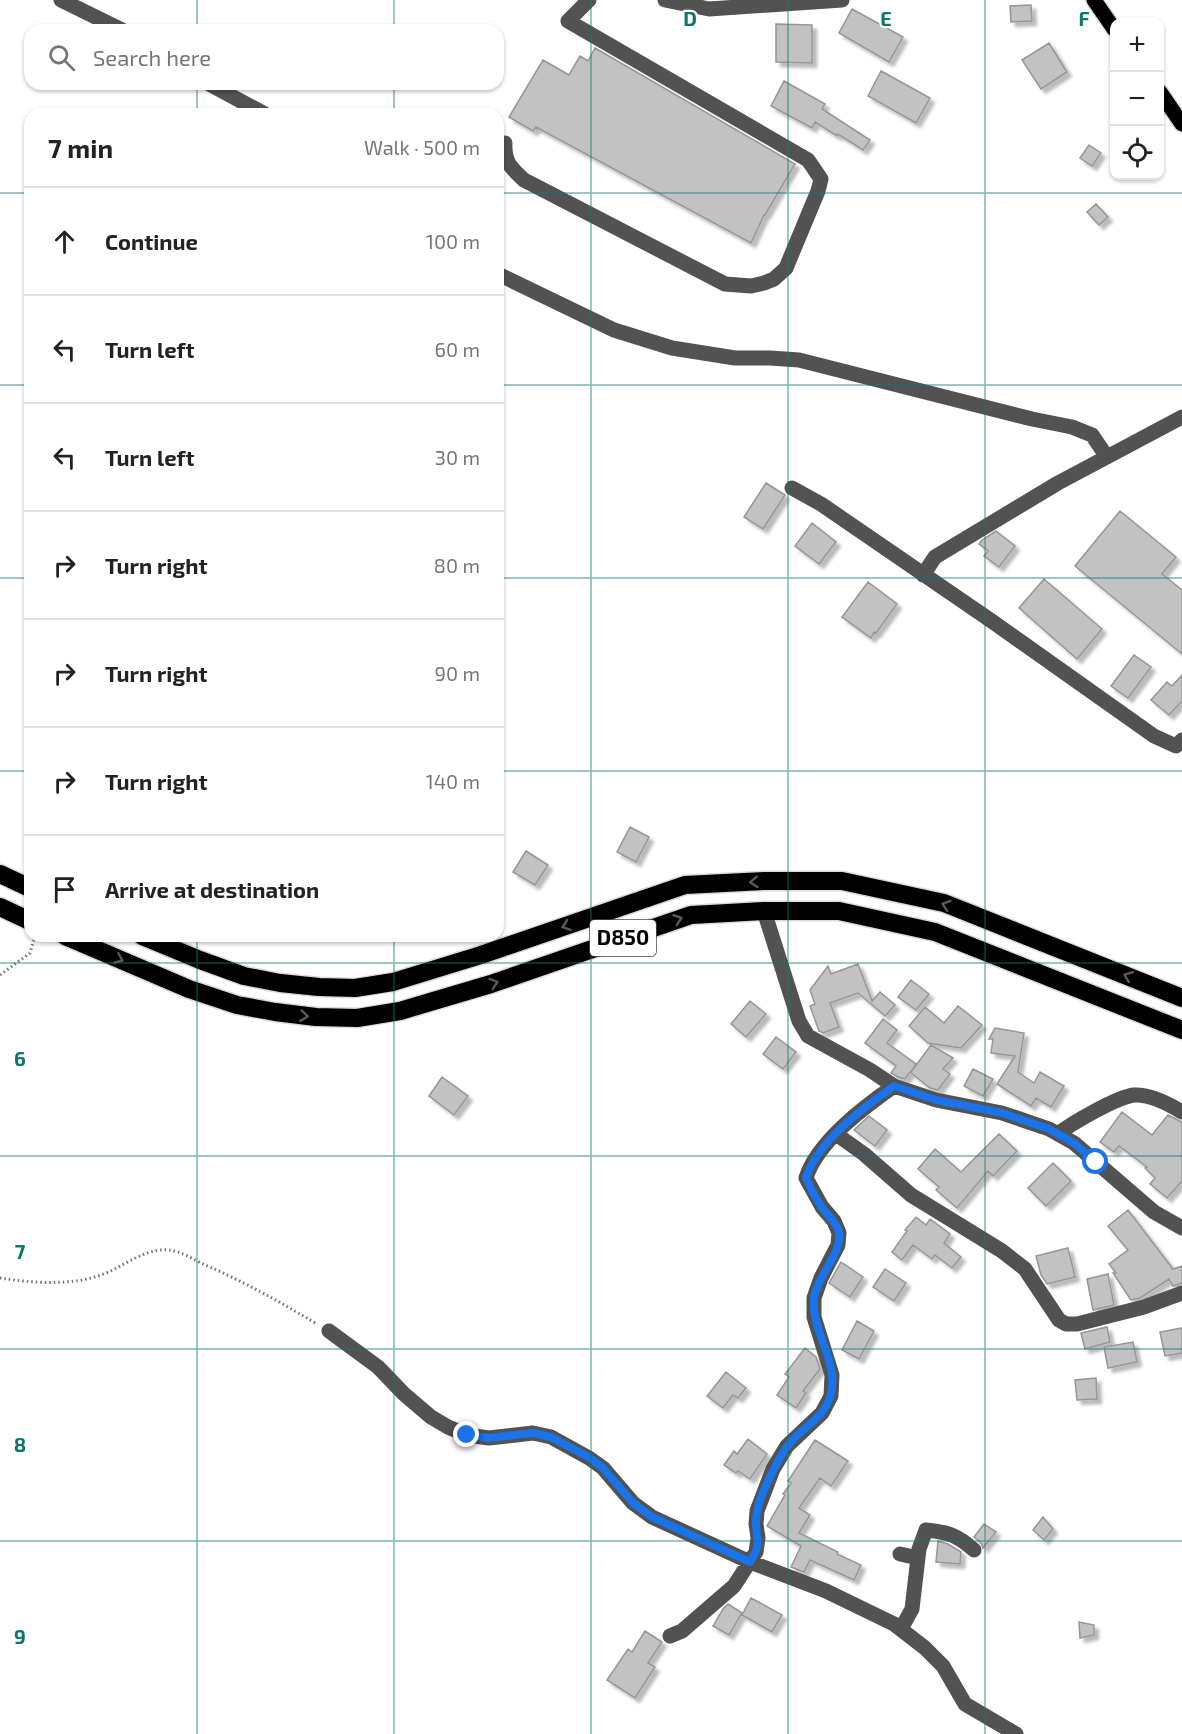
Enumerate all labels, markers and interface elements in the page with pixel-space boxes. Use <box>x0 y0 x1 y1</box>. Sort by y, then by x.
text: D <box>683 6 697 30</box>
text: E <box>880 6 892 30</box>
text: F <box>1078 6 1090 30</box>
map controls <box>1110 18 1164 180</box>
button: + <box>1110 18 1164 72</box>
search box <box>24 24 504 90</box>
icon: search <box>45 41 78 74</box>
text: Search here <box>93 44 211 70</box>
button: − <box>1110 72 1164 126</box>
button: locate <box>1110 126 1164 180</box>
text: 7 min <box>48 132 113 163</box>
text: Walk · 500 m <box>364 135 480 159</box>
icon: ahead <box>48 225 81 258</box>
text: Continue <box>105 228 198 254</box>
text: 100 m <box>426 229 480 253</box>
icon: left <box>48 333 81 366</box>
text: Turn left <box>105 336 194 362</box>
text: 60 m <box>435 337 480 361</box>
icon: left <box>48 441 81 474</box>
text: Turn left <box>105 444 194 470</box>
text: 30 m <box>435 445 480 469</box>
icon: right <box>48 549 81 582</box>
text: Turn right <box>105 552 207 578</box>
text: 80 m <box>434 553 480 577</box>
icon: right <box>48 657 81 690</box>
text: Turn right <box>105 660 207 686</box>
text: 90 m <box>435 661 480 685</box>
icon: right <box>48 765 81 798</box>
text: Turn right <box>105 768 207 794</box>
text: 140 m <box>426 769 480 793</box>
icon: arrive <box>48 873 81 906</box>
one-way arrow <box>749 875 758 888</box>
text: Arrive at destination <box>105 876 319 902</box>
one-way arrow <box>941 900 952 912</box>
one-way arrow <box>673 913 683 926</box>
one-way arrow <box>561 919 572 931</box>
road number: D850 <box>590 920 656 956</box>
one-way arrow <box>112 952 123 964</box>
one-way arrow <box>1123 971 1134 983</box>
one-way arrow <box>488 977 499 990</box>
one-way arrow <box>300 1009 309 1022</box>
text: 6 <box>14 1046 26 1070</box>
route start <box>1082 1148 1108 1174</box>
text: 7 <box>15 1239 26 1263</box>
route end <box>453 1421 479 1447</box>
text: 8 <box>14 1432 26 1456</box>
text: 9 <box>14 1624 26 1648</box>

